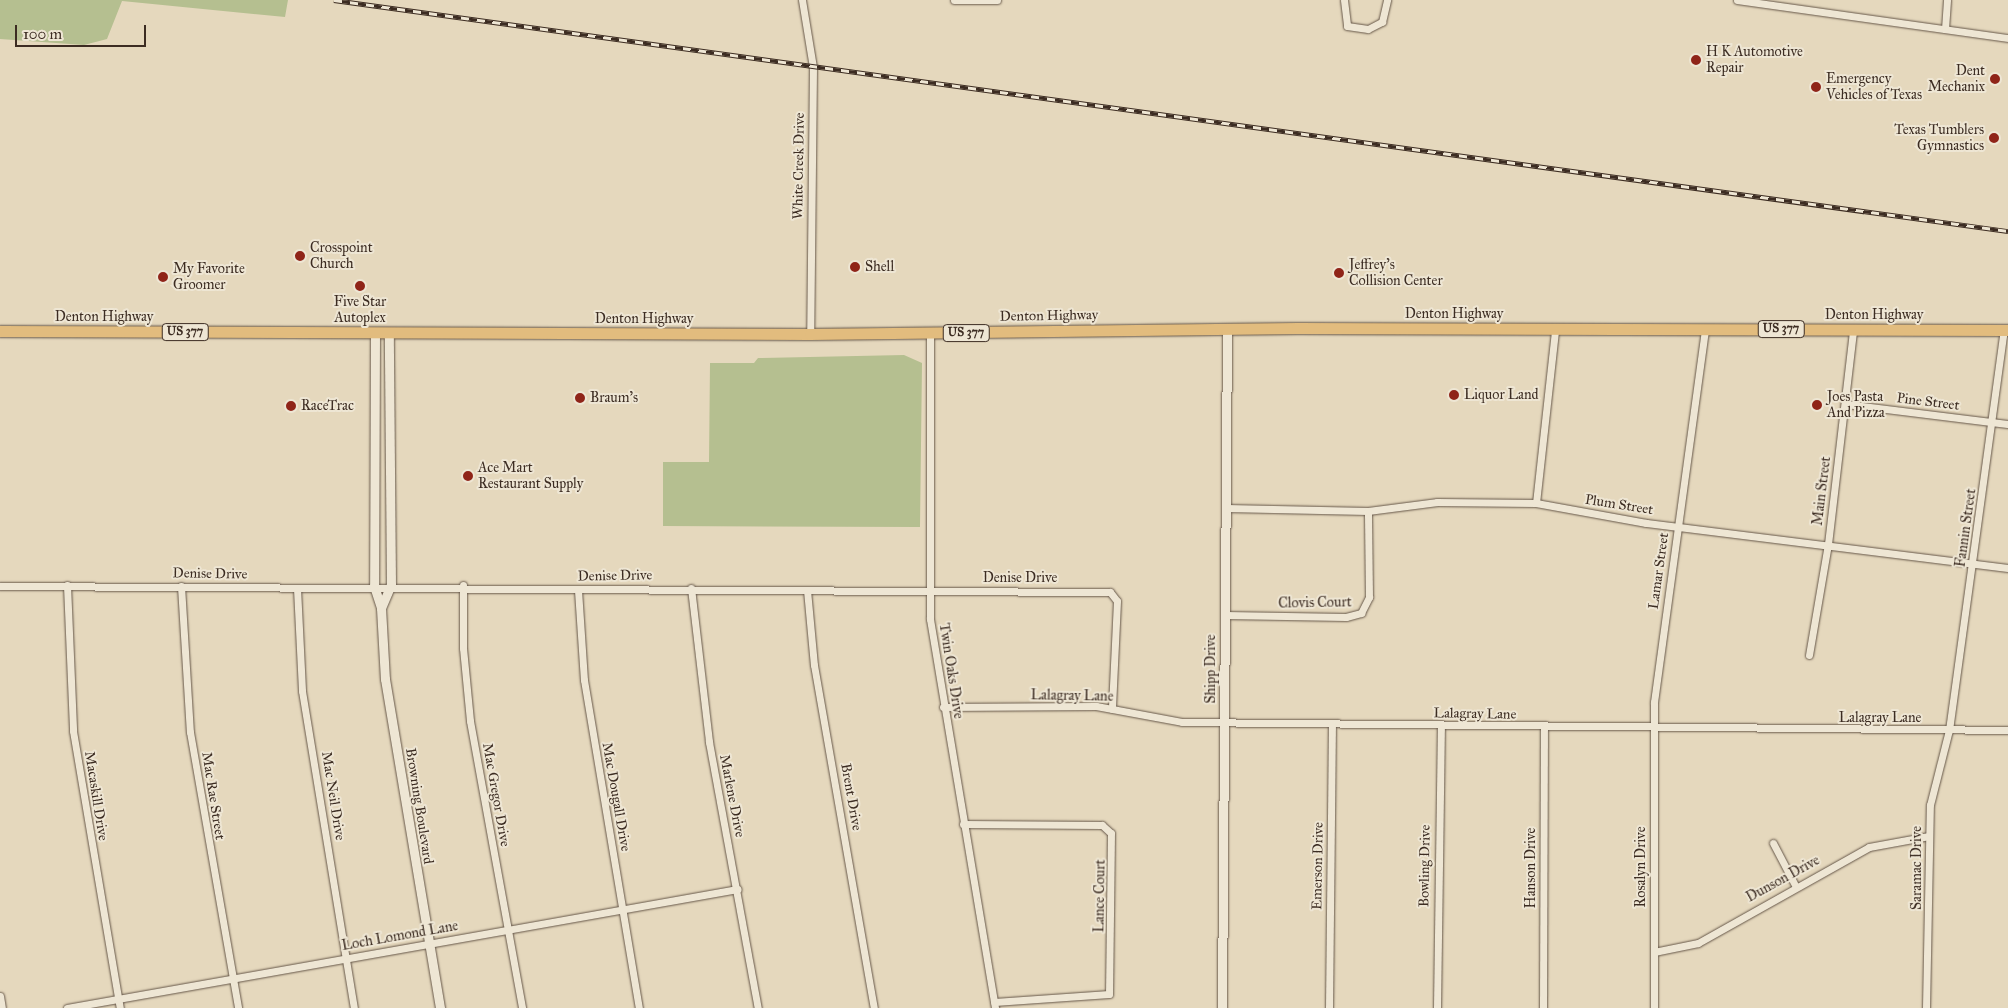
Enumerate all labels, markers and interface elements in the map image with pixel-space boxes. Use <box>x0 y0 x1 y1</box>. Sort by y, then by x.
scale bar <box>18 15 149 47</box>
text: 100 m <box>23 25 62 43</box>
place label: H K Automotive Repair <box>1706 44 1803 76</box>
marker: H K Automotive Repair <box>1690 54 1702 66</box>
place label: Dent Mechanix <box>1928 63 1985 95</box>
place label: Emergency Vehicles of Texas <box>1826 71 1922 104</box>
marker: Dent Mechanix <box>1989 73 2001 85</box>
marker: Emergency Vehicles of Texas <box>1810 81 1822 93</box>
street label: White Creek Drive <box>790 112 808 220</box>
place label: Texas Tumblers Gymnastics <box>1894 122 1984 154</box>
marker: Texas Tumblers Gymnastics <box>1988 132 2000 144</box>
place label: Crosspoint Church <box>310 240 373 272</box>
marker: Crosspoint Church <box>294 250 306 262</box>
place label: Jeffrey's Collision Center <box>1349 257 1443 290</box>
place label: Shell <box>865 259 894 275</box>
place label: My Favorite Groomer <box>173 261 245 294</box>
marker: Shell <box>849 261 861 273</box>
marker: Jeffrey's Collision Center <box>1333 267 1345 279</box>
marker: My Favorite Groomer <box>157 271 169 283</box>
marker: Five Star Autoplex <box>354 280 366 292</box>
place label: Five Star Autoplex <box>334 294 386 326</box>
street label: Denton Highway <box>1405 306 1503 322</box>
street label: Denton Highway <box>1000 307 1098 325</box>
street label: Denton Highway <box>1825 307 1923 323</box>
street label: Denton Highway <box>55 309 153 325</box>
street label: Denton Highway <box>595 311 693 327</box>
road number: US 377 <box>1757 320 1805 338</box>
road number: US 377 <box>161 322 209 342</box>
road number: US 377 <box>942 323 990 342</box>
place label: Liquor Land <box>1464 387 1539 403</box>
marker: Liquor Land <box>1448 389 1460 401</box>
place label: Joes Pasta And Pizza <box>1827 389 1885 422</box>
place label: Braum's <box>590 390 638 406</box>
street label: Pine Street <box>1896 390 1960 414</box>
marker: Braum's <box>574 392 586 404</box>
place label: RaceTrac <box>301 398 354 414</box>
marker: Joes Pasta And Pizza <box>1811 399 1823 411</box>
marker: RaceTrac <box>285 400 297 412</box>
street label: Main Street <box>1809 455 1835 527</box>
place label: Ace Mart Restaurant Supply <box>478 460 583 492</box>
marker: Ace Mart Restaurant Supply <box>462 470 474 482</box>
street label: Fannin Street <box>1952 488 1980 568</box>
street label: Plum Street <box>1584 491 1654 519</box>
street label: Lamar Street <box>1645 532 1673 610</box>
street label: Denise Drive <box>173 565 247 583</box>
street label: Denise Drive <box>578 567 652 585</box>
street label: Denise Drive <box>983 570 1057 586</box>
street label: Clovis Court <box>1278 594 1352 612</box>
street label: Twin Oaks Drive <box>935 622 967 720</box>
street label: Shipp Drive <box>1203 634 1219 704</box>
street label: Lalagray Lane <box>1031 687 1113 705</box>
street label: Lalagray Lane <box>1434 705 1516 723</box>
street label: Lalagray Lane <box>1839 710 1921 726</box>
street label: Mac Dougall Drive <box>598 741 634 853</box>
street label: Mac Gregor Drive <box>479 742 513 848</box>
street label: Browning Boulevard <box>402 747 436 865</box>
street label: Macaskill Drive <box>81 750 111 842</box>
street label: Mac Neil Drive <box>318 750 348 842</box>
street label: Mac Rae Street <box>198 751 228 841</box>
street label: Marlene Drive <box>716 753 748 839</box>
street label: Brent Drive <box>837 762 865 832</box>
street label: Emerson Drive <box>1309 822 1327 910</box>
street label: Bowling Drive <box>1416 825 1434 907</box>
street label: Saramac Drive <box>1909 826 1925 910</box>
street label: Rosalyn Drive <box>1633 827 1649 907</box>
street label: Hanson Drive <box>1523 828 1539 908</box>
street label: Dunson Drive <box>1743 852 1823 906</box>
street label: Lance Court <box>1091 859 1109 933</box>
street label: Loch Lomond Lane <box>341 917 459 955</box>

